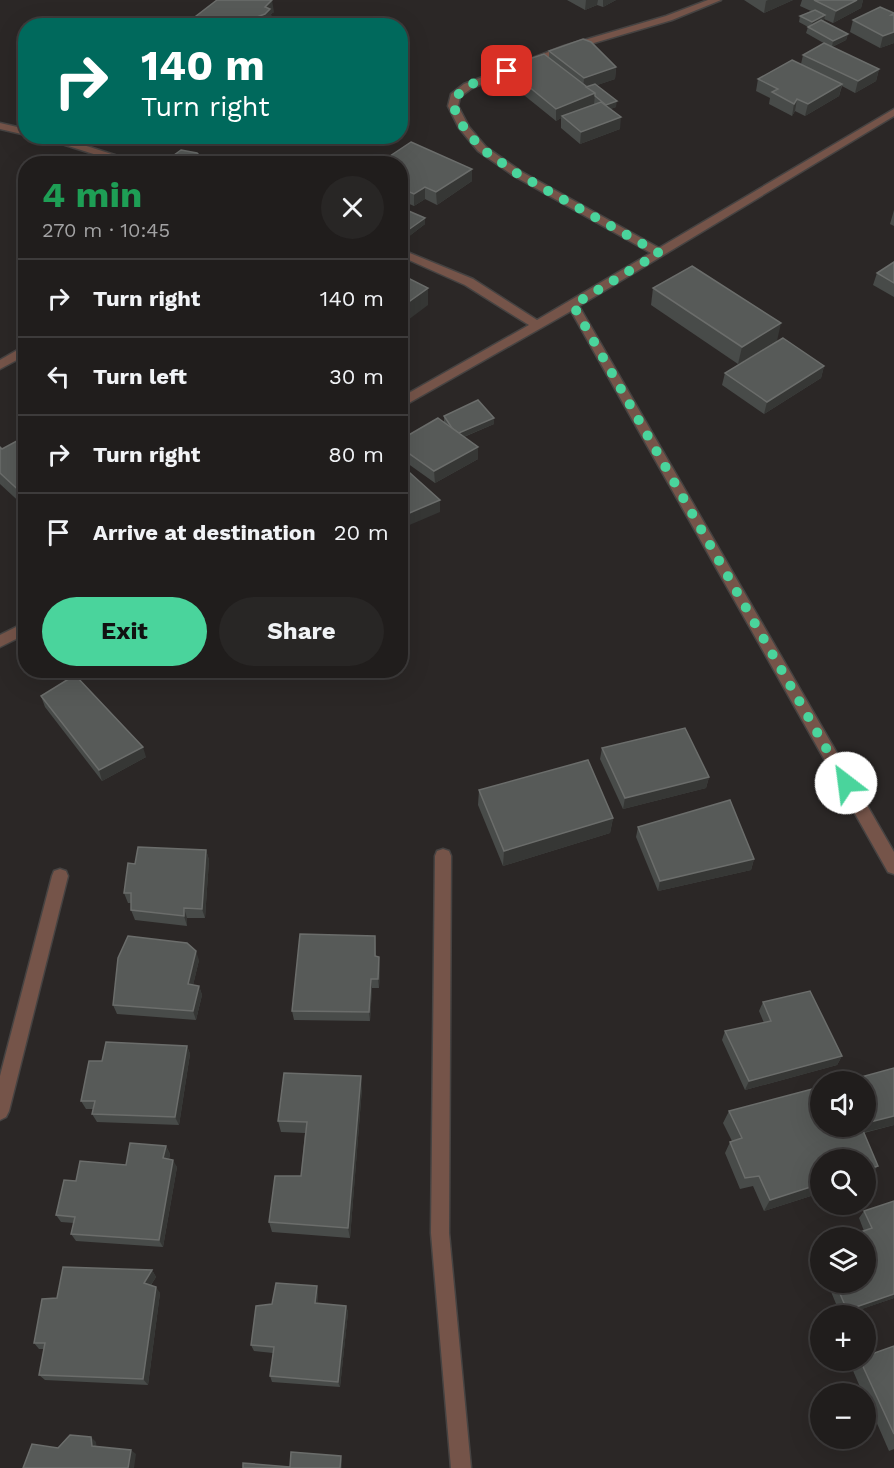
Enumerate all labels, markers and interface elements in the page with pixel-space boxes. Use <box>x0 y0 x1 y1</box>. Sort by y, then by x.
text: 140 m <box>141 41 265 90</box>
icon: right <box>42 42 120 120</box>
pin <box>481 45 532 96</box>
icon: arrive <box>490 54 523 87</box>
text: Turn right <box>141 91 270 123</box>
text: 4 min <box>42 174 142 216</box>
button: close <box>321 176 384 239</box>
text: 270 m · 10:45 <box>42 218 170 242</box>
icon: right <box>42 282 75 315</box>
text: Turn right <box>93 286 200 311</box>
text: 140 m <box>320 286 384 311</box>
icon: left <box>42 360 75 393</box>
text: Turn left <box>93 364 187 389</box>
text: 30 m <box>329 364 384 389</box>
icon: right <box>42 438 75 471</box>
text: Turn right <box>93 442 200 467</box>
text: 80 m <box>328 442 384 467</box>
icon: arrive <box>42 516 75 549</box>
text: Arrive at destination <box>93 520 316 545</box>
text: 20 m <box>334 520 389 545</box>
button: Exit <box>42 597 207 666</box>
button: Share <box>219 597 384 666</box>
position arrow <box>814 751 878 815</box>
map controls <box>810 1071 876 1449</box>
button: sound <box>810 1071 876 1137</box>
button: search <box>810 1149 876 1215</box>
button: layers <box>810 1227 876 1293</box>
button: + <box>810 1305 876 1371</box>
button: − <box>810 1383 876 1449</box>

